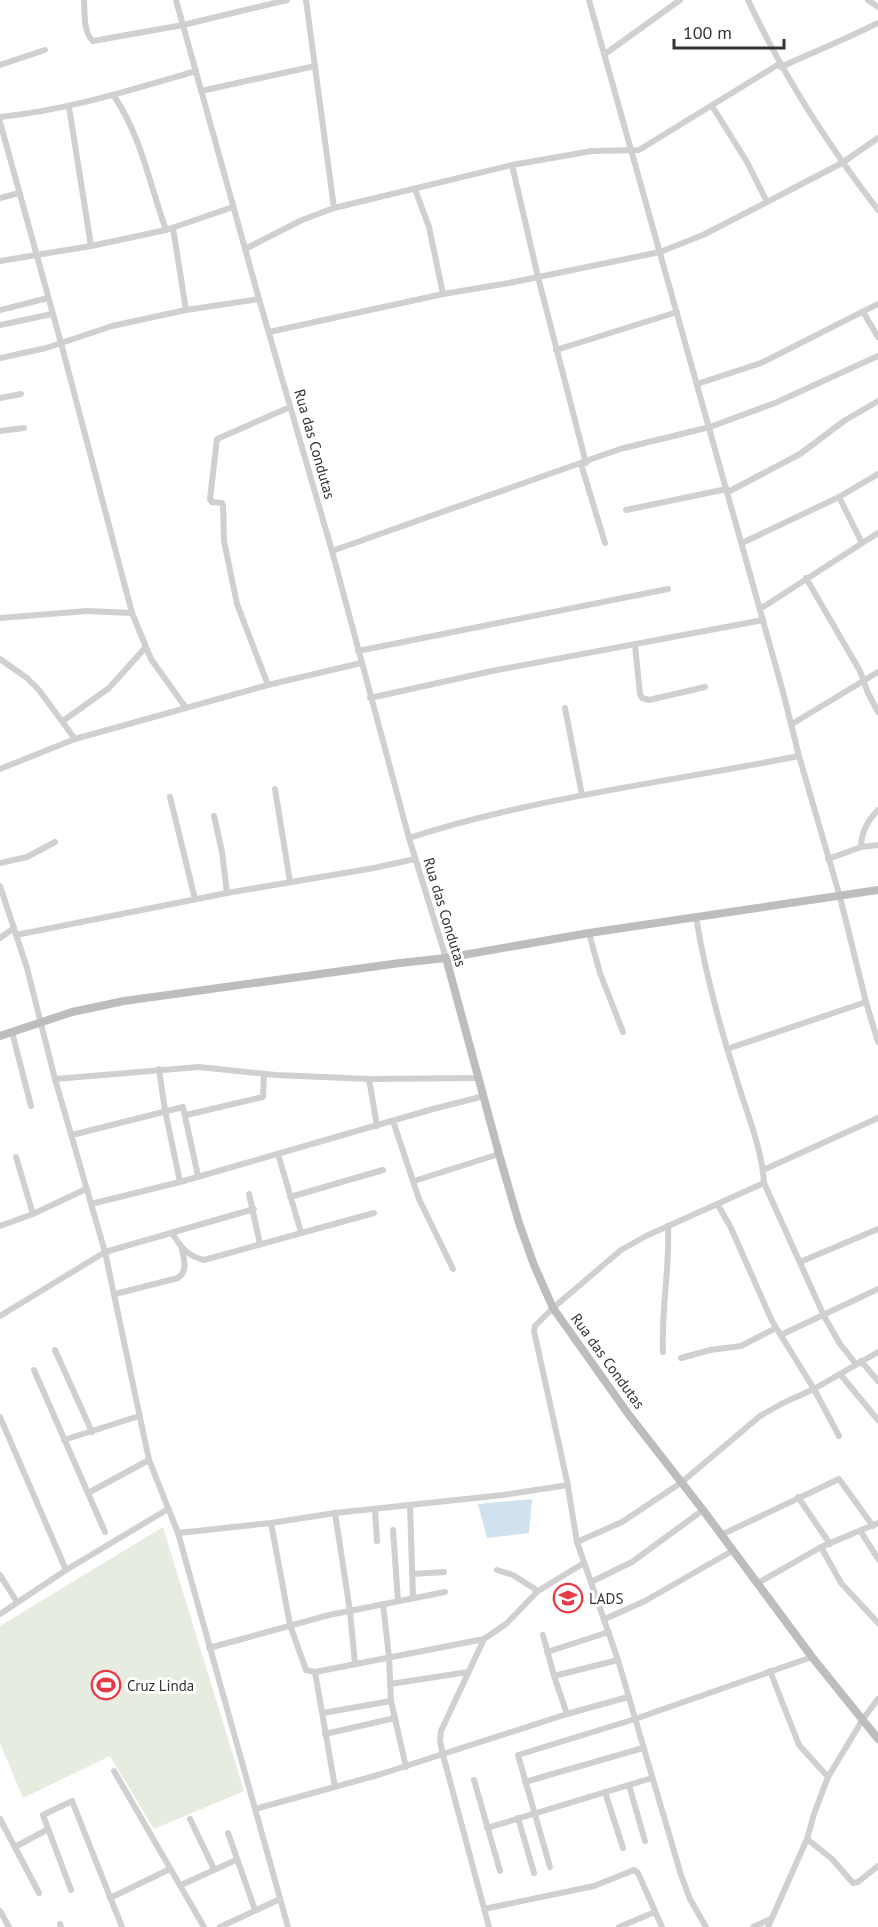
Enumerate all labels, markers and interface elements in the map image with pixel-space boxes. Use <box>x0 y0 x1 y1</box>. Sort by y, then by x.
scale bar <box>674 12 784 50</box>
text: 100 m <box>683 21 732 44</box>
street label: Rua das Condutas <box>290 387 340 501</box>
street label: Rua das Condutas <box>419 855 471 969</box>
street label: Rua das Condutas <box>567 1310 649 1412</box>
school or university icon: LADS <box>552 1582 584 1614</box>
place label: LADS <box>589 1589 623 1608</box>
sports icon: Cruz Linda <box>90 1669 122 1701</box>
place label: Cruz Linda <box>127 1676 194 1695</box>

